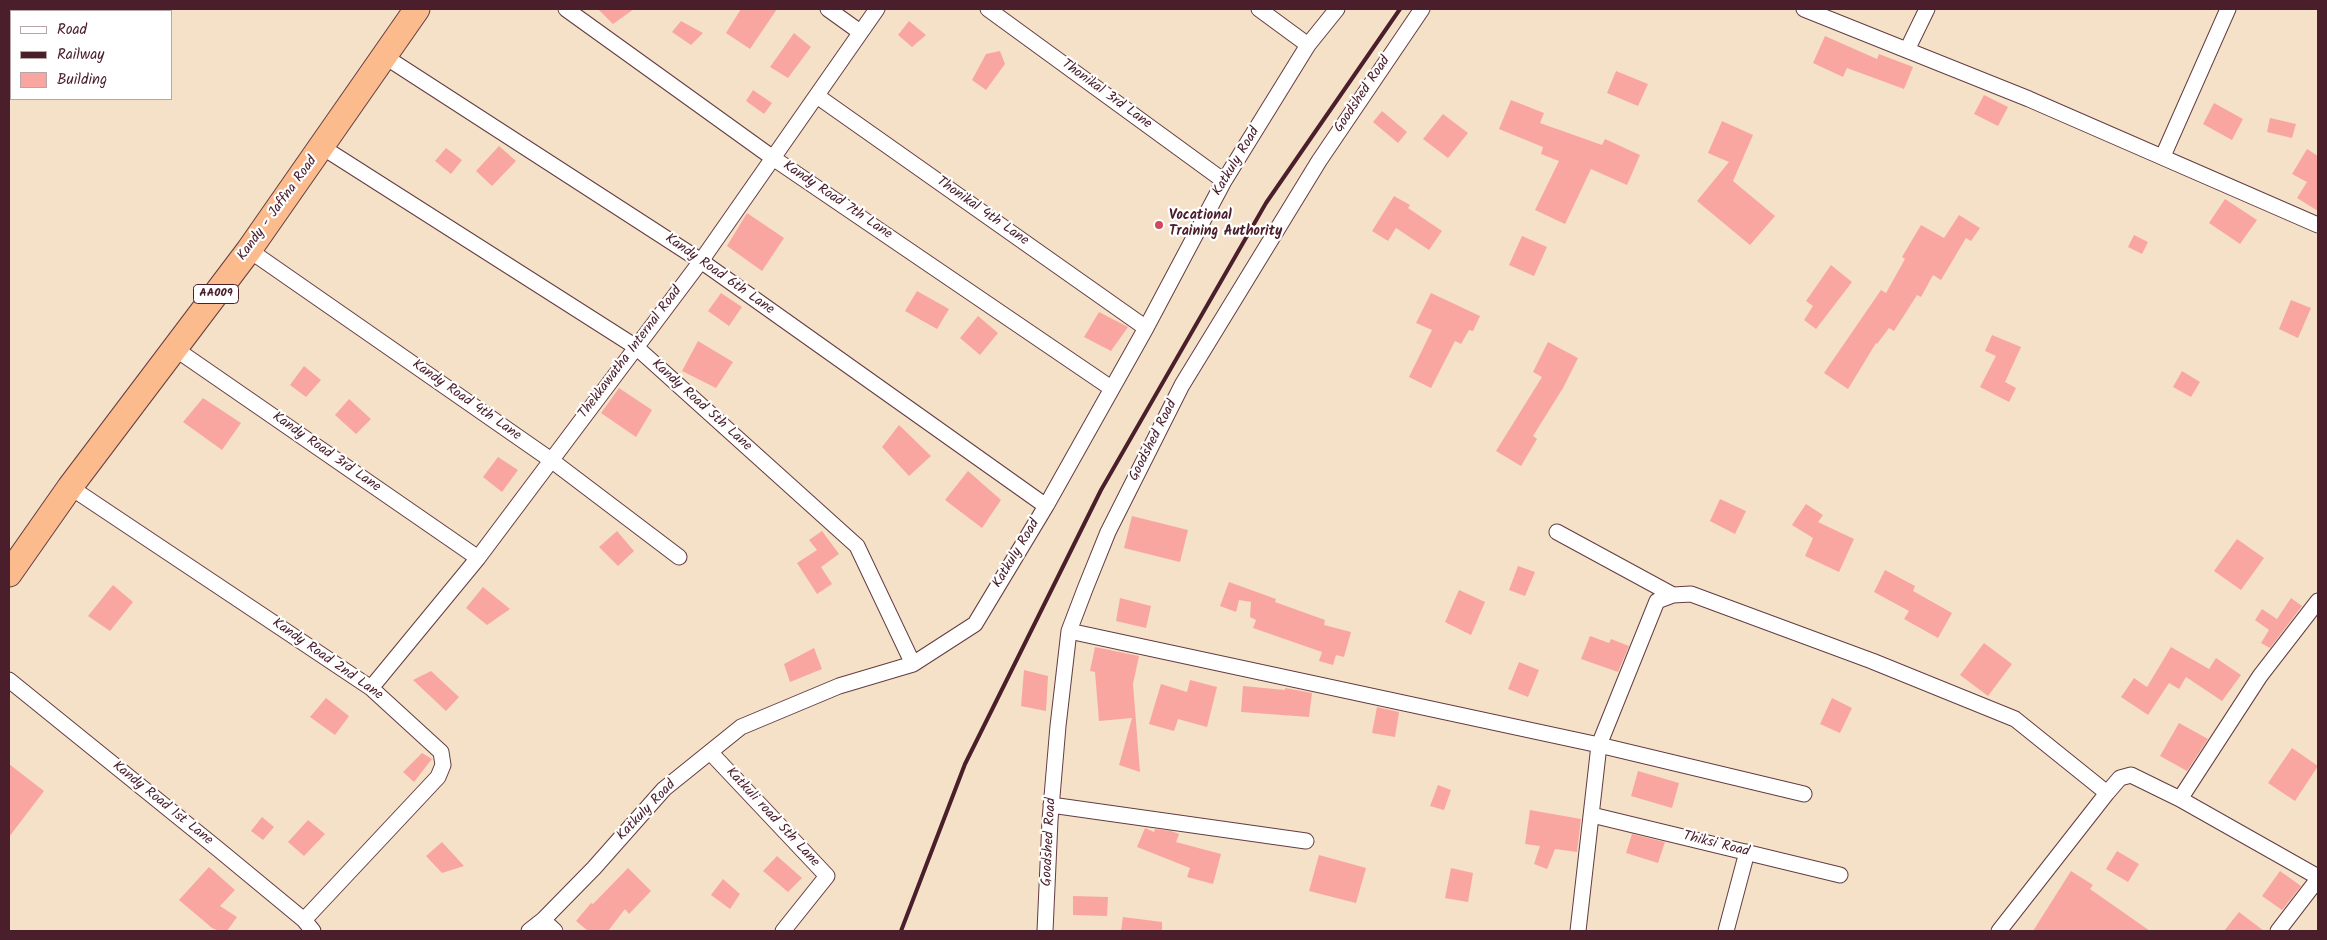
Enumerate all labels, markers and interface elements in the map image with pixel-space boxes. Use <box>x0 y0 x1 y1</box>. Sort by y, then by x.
legend <box>10 10 172 100</box>
text: Road <box>57 18 87 42</box>
text: Railway <box>57 43 104 67</box>
street label: Goodshed Road <box>1331 54 1395 136</box>
street label: Thonikal 3rd Lane <box>1058 57 1154 133</box>
text: Building <box>57 68 107 92</box>
street label: Katkuly Road <box>1210 125 1264 199</box>
street label: Kandy - Jaffna Road <box>235 154 321 264</box>
street label: Kandy Road 7th Lane <box>779 158 895 244</box>
street label: Thonikal 4th Lane <box>933 174 1031 250</box>
place label: Vocational Training Authority <box>1169 209 1282 242</box>
marker: Vocational Training Authority <box>1153 219 1165 231</box>
street label: Kandy Road 6th Lane <box>661 231 777 319</box>
road number: AA009 <box>194 284 238 304</box>
street label: Thekkawatha Internal Road <box>576 284 686 422</box>
street label: Kandy Road 4th Lane <box>408 357 524 445</box>
street label: Kandy Road 5th Lane <box>647 357 755 455</box>
street label: Goodshed Road <box>1126 398 1182 484</box>
street label: Kandy Road 3rd Lane <box>269 409 383 497</box>
street label: Katkuly Road <box>990 517 1044 591</box>
street label: Kandy Road 2nd Lane <box>268 615 386 705</box>
street label: Kandy Road 1st Lane <box>108 758 216 850</box>
street label: Katkuli road 5th Lane <box>721 765 823 871</box>
street label: Katkuly Road <box>614 777 680 845</box>
street label: Goodshed Road <box>1039 797 1061 887</box>
street label: Thiksi Road <box>1681 829 1751 861</box>

